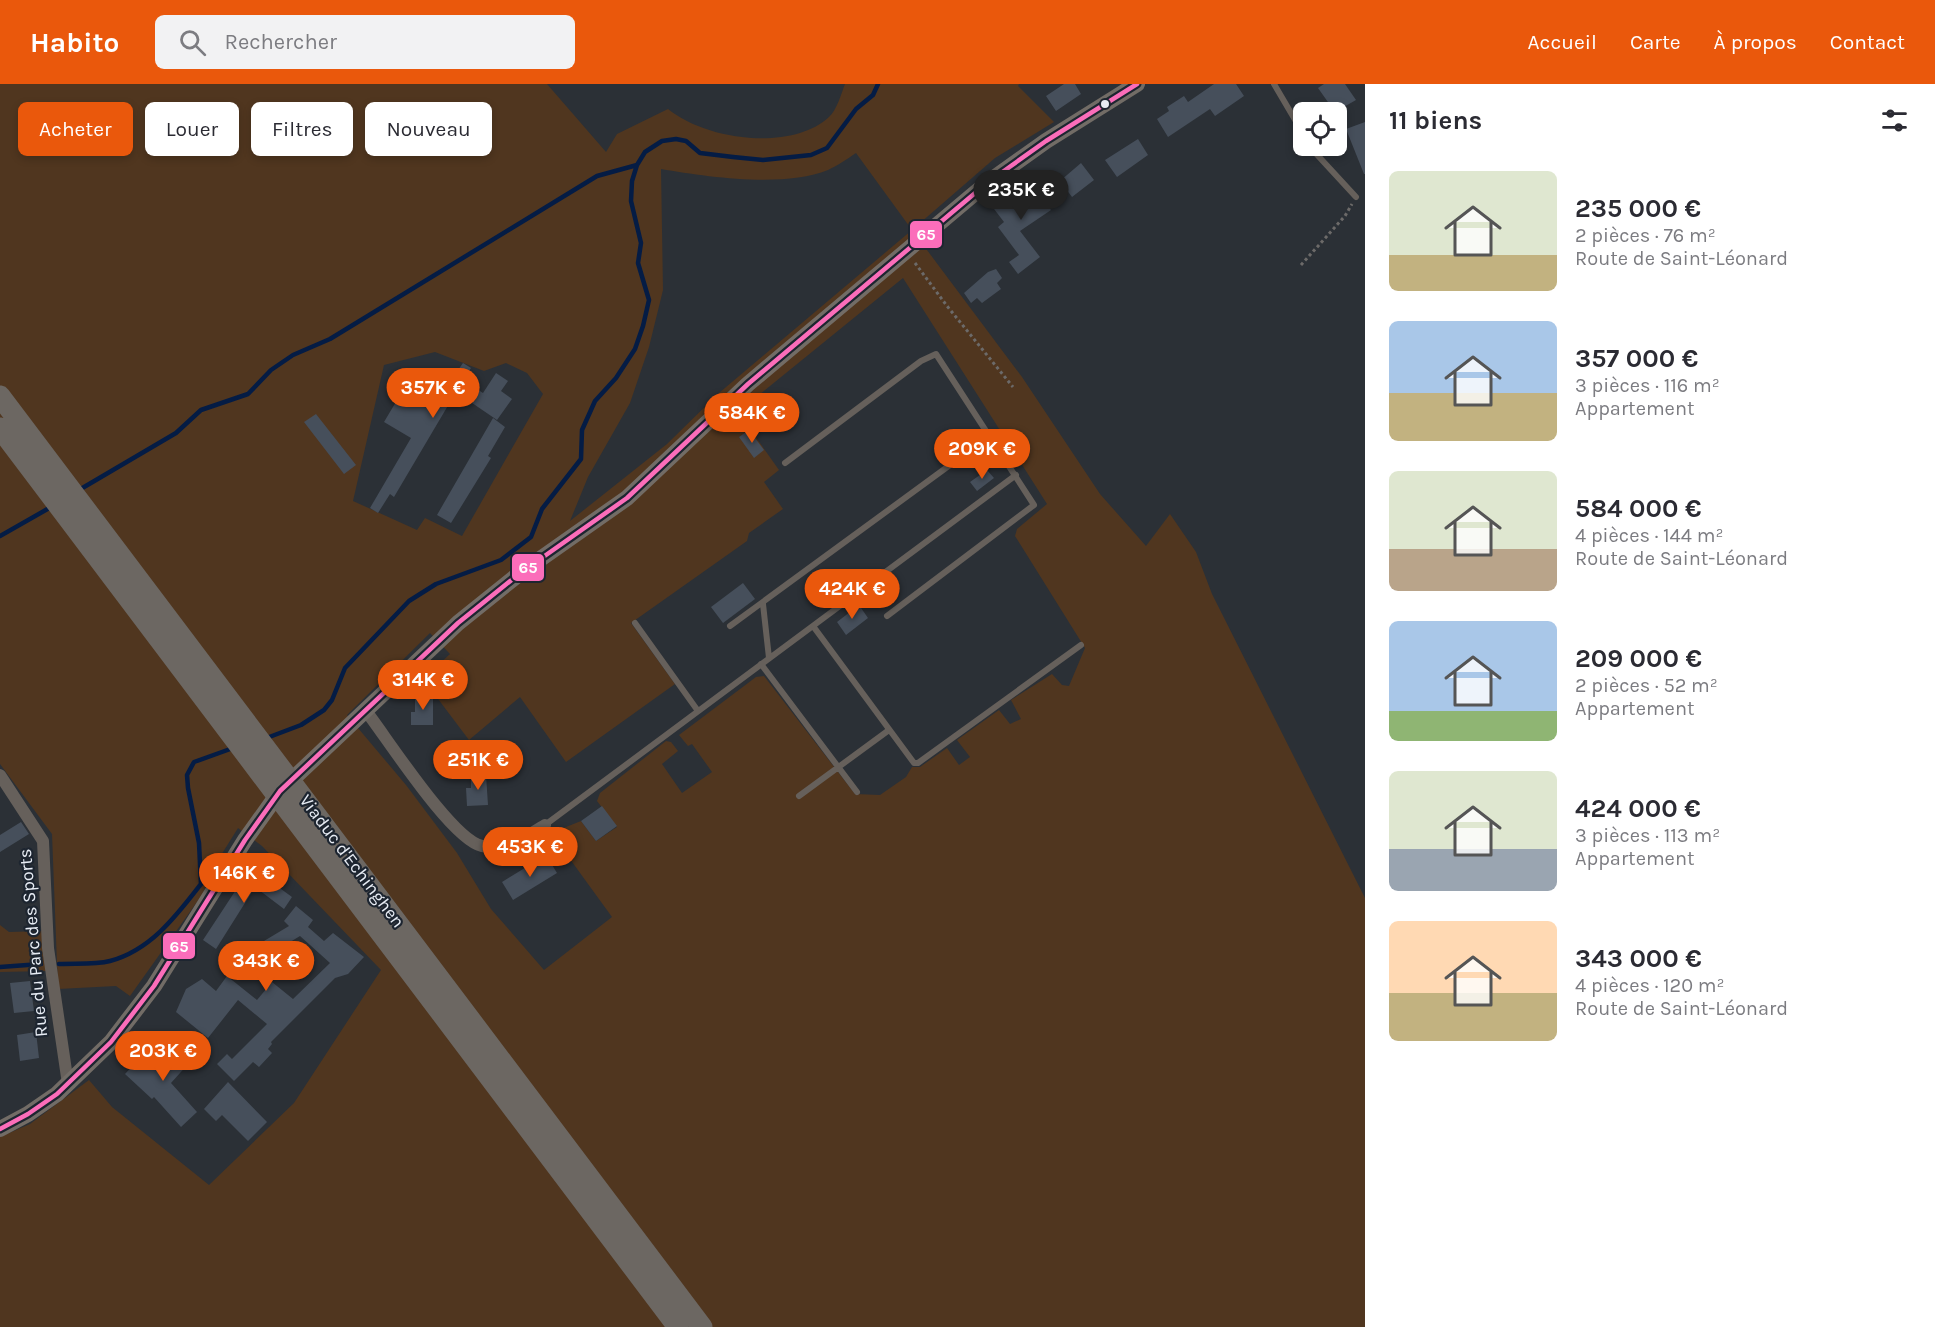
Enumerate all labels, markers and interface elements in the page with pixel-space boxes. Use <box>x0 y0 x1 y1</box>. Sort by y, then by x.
search box <box>155 15 575 69</box>
text: Habito <box>30 26 119 59</box>
icon: search <box>176 26 209 59</box>
text: Rechercher <box>224 29 337 55</box>
text: Accueil <box>1528 30 1597 54</box>
text: Carte <box>1630 30 1681 54</box>
text: À propos <box>1714 30 1797 54</box>
text: Contact <box>1830 30 1905 54</box>
unlabelled marker <box>1099 98 1111 110</box>
chip: Acheter <box>18 102 133 156</box>
chip: Louer <box>145 102 239 156</box>
chip: Filtres <box>251 102 353 156</box>
chip: Nouveau <box>365 102 492 156</box>
map controls <box>1293 102 1347 156</box>
button: locate <box>1293 102 1347 156</box>
icon: filters <box>1878 104 1911 137</box>
text: 11 biens <box>1389 105 1482 136</box>
pin: 235K € <box>972 170 1070 221</box>
text: 235K € <box>988 178 1055 201</box>
text: 235 000 € <box>1575 193 1701 224</box>
icon: home <box>1437 195 1509 267</box>
line badge: 65 <box>909 220 943 249</box>
text: 2 pièces · 76 m² <box>1575 224 1716 247</box>
text: 65 <box>916 225 936 244</box>
text: Route de Saint-Léonard <box>1575 247 1788 270</box>
text: 357 000 € <box>1575 343 1698 374</box>
icon: home <box>1437 345 1509 417</box>
pin: 357K € <box>384 368 482 419</box>
text: 3 pièces · 116 m² <box>1575 374 1720 397</box>
text: 357K € <box>401 376 465 399</box>
pin: 584K € <box>703 393 801 444</box>
text: Appartement <box>1575 397 1694 420</box>
text: 584K € <box>718 401 786 424</box>
pin: 209K € <box>933 429 1031 480</box>
text: 209K € <box>948 437 1016 460</box>
text: 584 000 € <box>1575 493 1701 524</box>
icon: home <box>1437 495 1509 567</box>
text: 4 pièces · 144 m² <box>1575 524 1723 547</box>
text: Route de Saint-Léonard <box>1575 547 1788 570</box>
line badge: 65 <box>511 553 545 582</box>
text: 65 <box>518 558 538 577</box>
pin: 424K € <box>803 569 901 620</box>
text: 424K € <box>819 577 885 600</box>
text: 209 000 € <box>1575 643 1702 674</box>
icon: home <box>1437 645 1509 717</box>
pin: 314K € <box>374 660 472 711</box>
text: 314K € <box>392 668 454 691</box>
text: 2 pièces · 52 m² <box>1575 674 1718 697</box>
text: Appartement <box>1575 697 1694 720</box>
pin: 251K € <box>429 740 527 791</box>
text: 251K € <box>447 748 509 771</box>
street label: Viaduc d'Echinghen <box>295 790 409 932</box>
text: 424 000 € <box>1575 793 1701 824</box>
icon: home <box>1437 795 1509 867</box>
text: 3 pièces · 113 m² <box>1575 824 1720 847</box>
pin: 453K € <box>481 827 579 878</box>
text: 453K € <box>497 835 563 858</box>
text: Appartement <box>1575 847 1694 870</box>
street label: Rue du Parc des Sports <box>14 848 52 1038</box>
pin: 146K € <box>195 853 293 904</box>
text: 146K € <box>213 861 275 884</box>
line badge: 65 <box>162 932 196 960</box>
text: 65 <box>169 937 189 956</box>
pin: 343K € <box>217 941 315 992</box>
text: 343 000 € <box>1575 943 1702 974</box>
icon: home <box>1437 945 1509 1017</box>
text: 343K € <box>232 949 300 972</box>
text: 4 pièces · 120 m² <box>1575 974 1725 997</box>
text: Route de Saint-Léonard <box>1575 997 1788 1020</box>
pin: 203K € <box>114 1031 212 1082</box>
text: 203K € <box>129 1039 197 1062</box>

